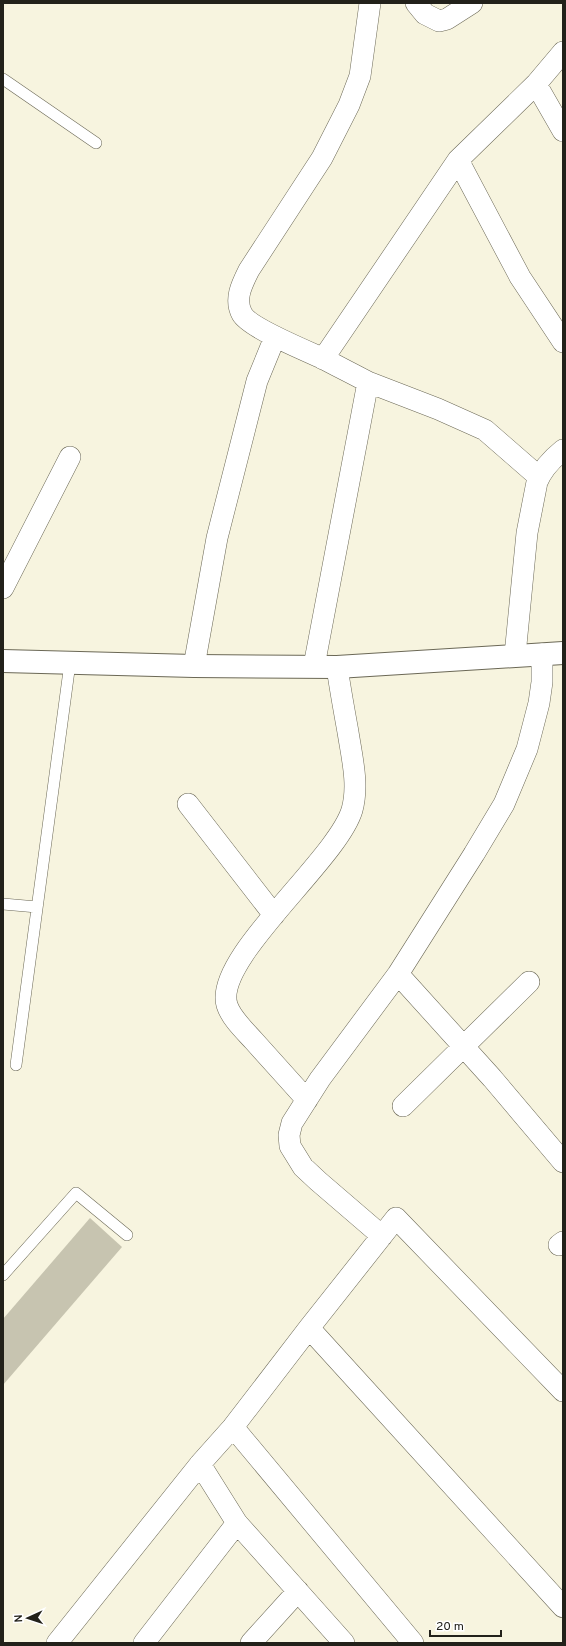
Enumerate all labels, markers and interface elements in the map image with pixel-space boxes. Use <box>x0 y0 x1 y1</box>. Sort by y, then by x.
north arrow <box>8 1598 48 1638</box>
scale bar <box>430 1612 501 1638</box>
text: N <box>12 1614 26 1623</box>
text: 20 m <box>436 1619 464 1635</box>

